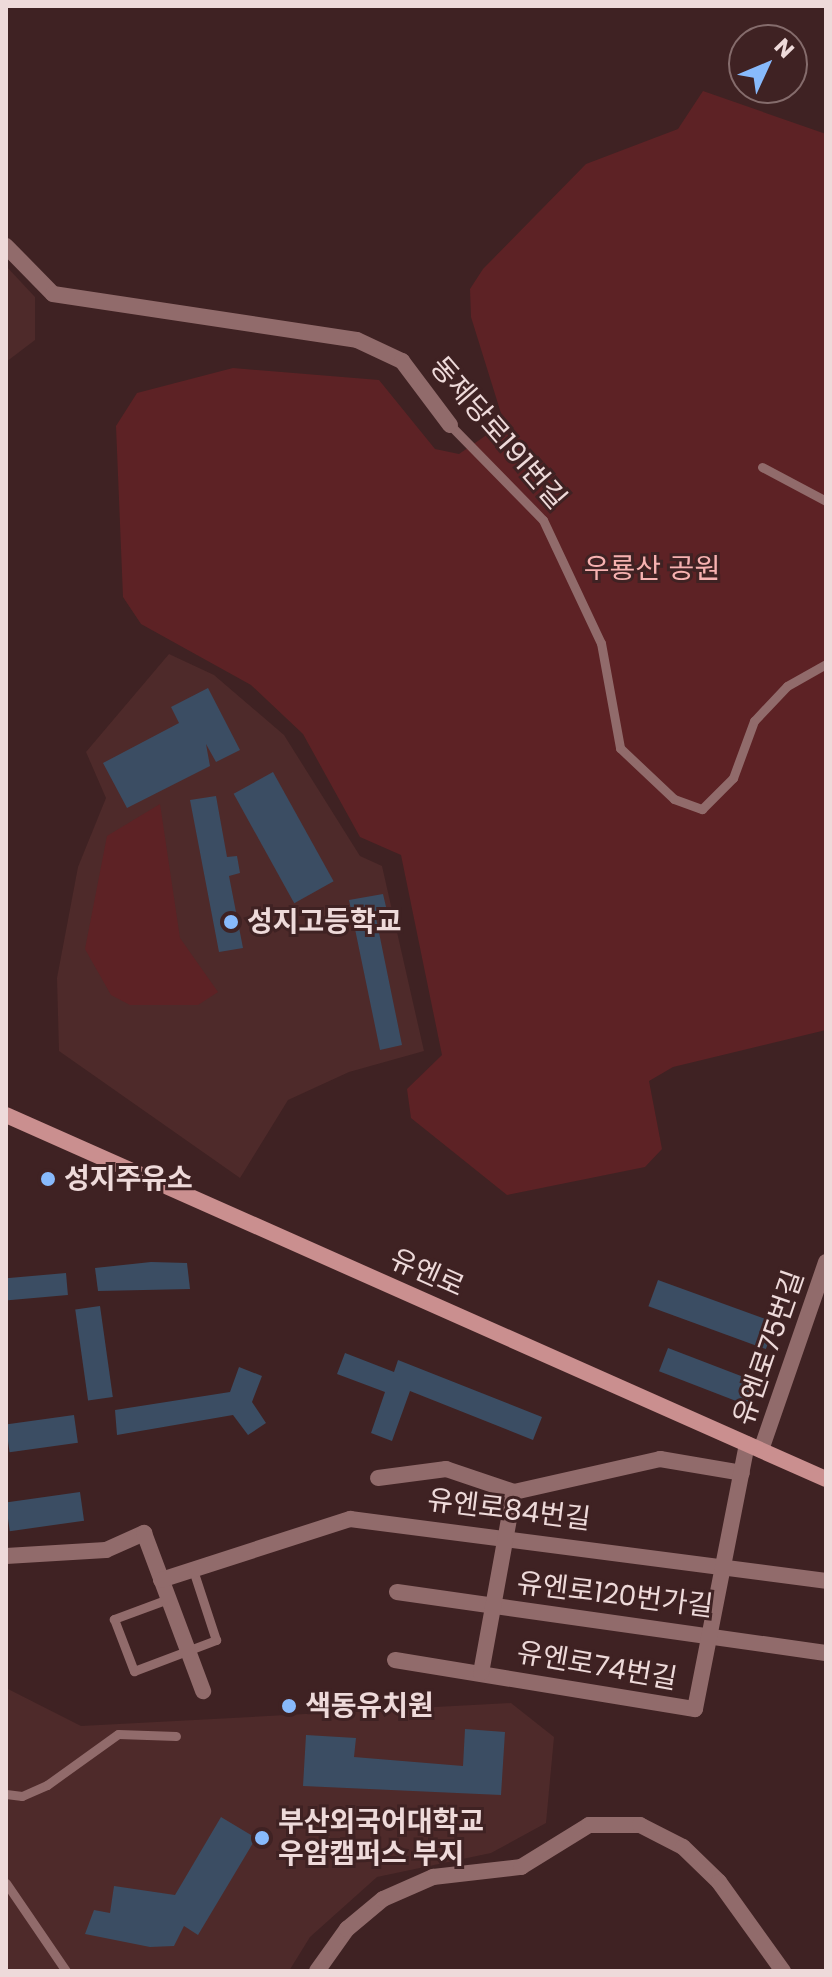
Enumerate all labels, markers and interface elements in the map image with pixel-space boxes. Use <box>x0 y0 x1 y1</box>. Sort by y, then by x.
north arrow <box>728 24 808 104</box>
text: N <box>767 32 801 65</box>
street label: 동제당로191번길 <box>423 350 573 516</box>
park label: 우룡산 공원 <box>584 552 720 586</box>
place label: 성지고등학교 <box>247 905 402 939</box>
marker: 성지고등학교 <box>222 913 240 931</box>
place label: 성지주유소 <box>64 1162 193 1196</box>
marker: 성지주유소 <box>39 1170 57 1188</box>
street label: 유엔로 <box>385 1242 469 1304</box>
street label: 유엔로75번길 <box>727 1266 811 1430</box>
street label: 유엔로84번길 <box>426 1483 592 1537</box>
street label: 유엔로120번가길 <box>515 1566 715 1624</box>
street label: 유엔로74번길 <box>514 1635 680 1697</box>
place label: 색동유치원 <box>305 1689 434 1723</box>
marker: 색동유치원 <box>280 1697 298 1715</box>
place label: 부산외국어대학교 우암캠퍼스 부지 <box>278 1805 484 1871</box>
marker: 부산외국어대학교 우암캠퍼스 부지 <box>253 1829 271 1847</box>

